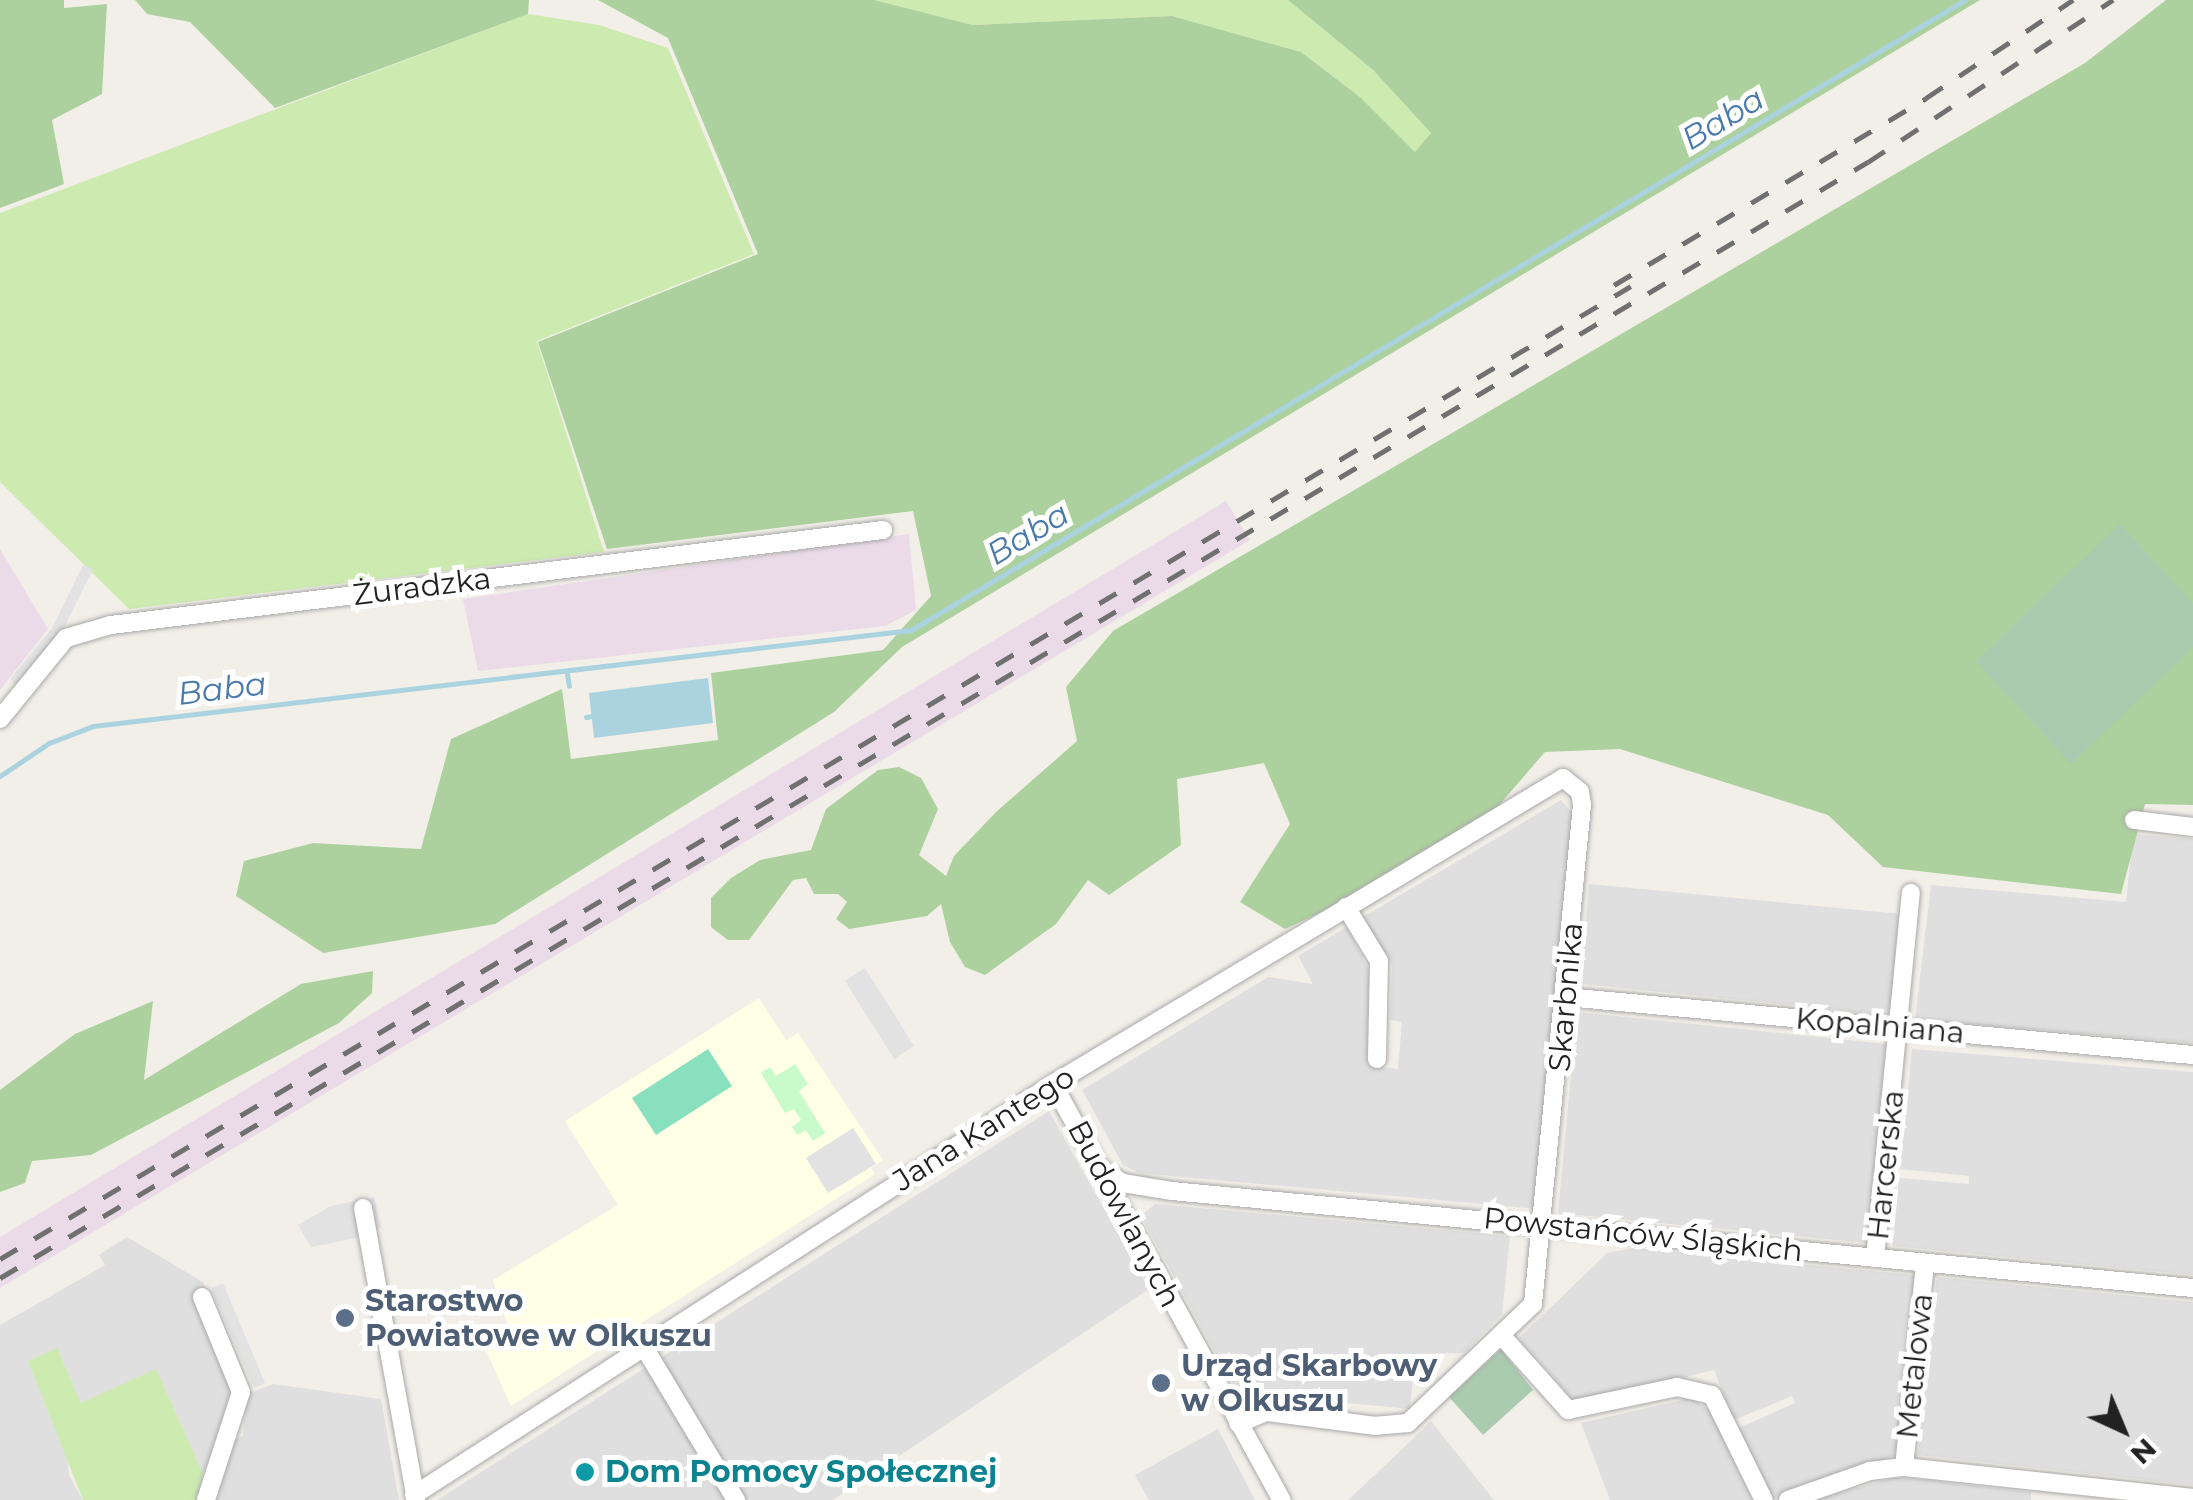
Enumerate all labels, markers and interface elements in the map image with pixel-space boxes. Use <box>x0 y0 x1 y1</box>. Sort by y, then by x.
water label: Baba <box>1675 80 1771 158</box>
water label: Baba <box>980 495 1076 573</box>
street label: Żuradzka <box>351 561 493 613</box>
water label: Baba <box>175 665 269 713</box>
street label: Skarbnika <box>1542 921 1590 1073</box>
street label: Kopalniana <box>1794 1001 1966 1051</box>
street label: Jana Kantego <box>887 1059 1081 1199</box>
street label: Harcerska <box>1860 1088 1912 1242</box>
street label: Budowlanych <box>1060 1115 1188 1313</box>
street label: Powstańców Śląskich <box>1482 1200 1804 1270</box>
place label: Starostwo Powiatowe w Olkuszu <box>365 1283 712 1354</box>
street label: Metalowa <box>1889 1292 1941 1440</box>
marker: Starostwo Powiatowe w Olkuszu <box>334 1307 356 1329</box>
place label: Urząd Skarbowy w Olkuszu <box>1181 1348 1437 1418</box>
marker: Urząd Skarbowy w Olkuszu <box>1150 1372 1172 1394</box>
north arrow <box>2073 1380 2173 1480</box>
text: N <box>2124 1431 2164 1472</box>
place label: Dom Pomocy Społecznej <box>605 1454 997 1490</box>
marker: Dom Pomocy Społecznej <box>574 1461 596 1483</box>

